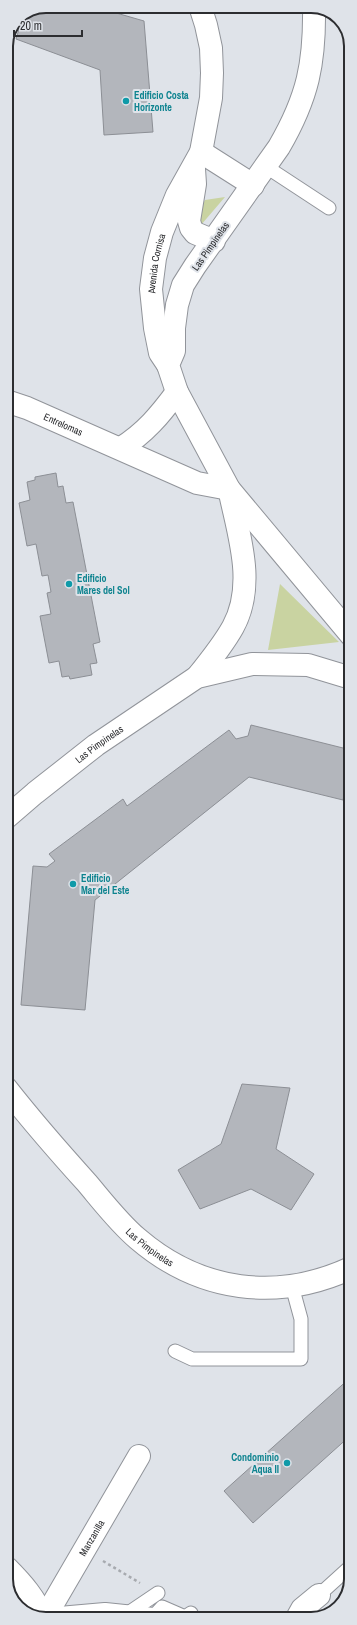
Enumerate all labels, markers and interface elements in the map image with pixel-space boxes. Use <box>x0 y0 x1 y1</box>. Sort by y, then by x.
scale bar <box>14 12 82 38</box>
text: 20 m <box>20 18 42 34</box>
place label: Edificio Costa Horizonte <box>134 89 189 114</box>
marker: Edificio Costa Horizonte <box>121 96 131 106</box>
street label: Las Pimpinelas <box>189 219 232 273</box>
street label: Avenida Cornisa <box>145 232 168 295</box>
street label: Entrelomas <box>42 410 85 439</box>
place label: Edificio Mares del Sol <box>77 572 130 597</box>
marker: Edificio Mares del Sol <box>64 579 74 589</box>
street label: Las Pimpinelas <box>72 722 126 766</box>
place label: Edificio Mar del Este <box>81 872 130 897</box>
marker: Edificio Mar del Este <box>68 879 78 889</box>
street label: Las Pimpinelas <box>123 1225 176 1270</box>
place label: Condominio Aqua II <box>231 1451 279 1476</box>
marker: Condominio Aqua II <box>282 1458 292 1468</box>
street label: Manzanilla <box>76 1517 108 1558</box>

